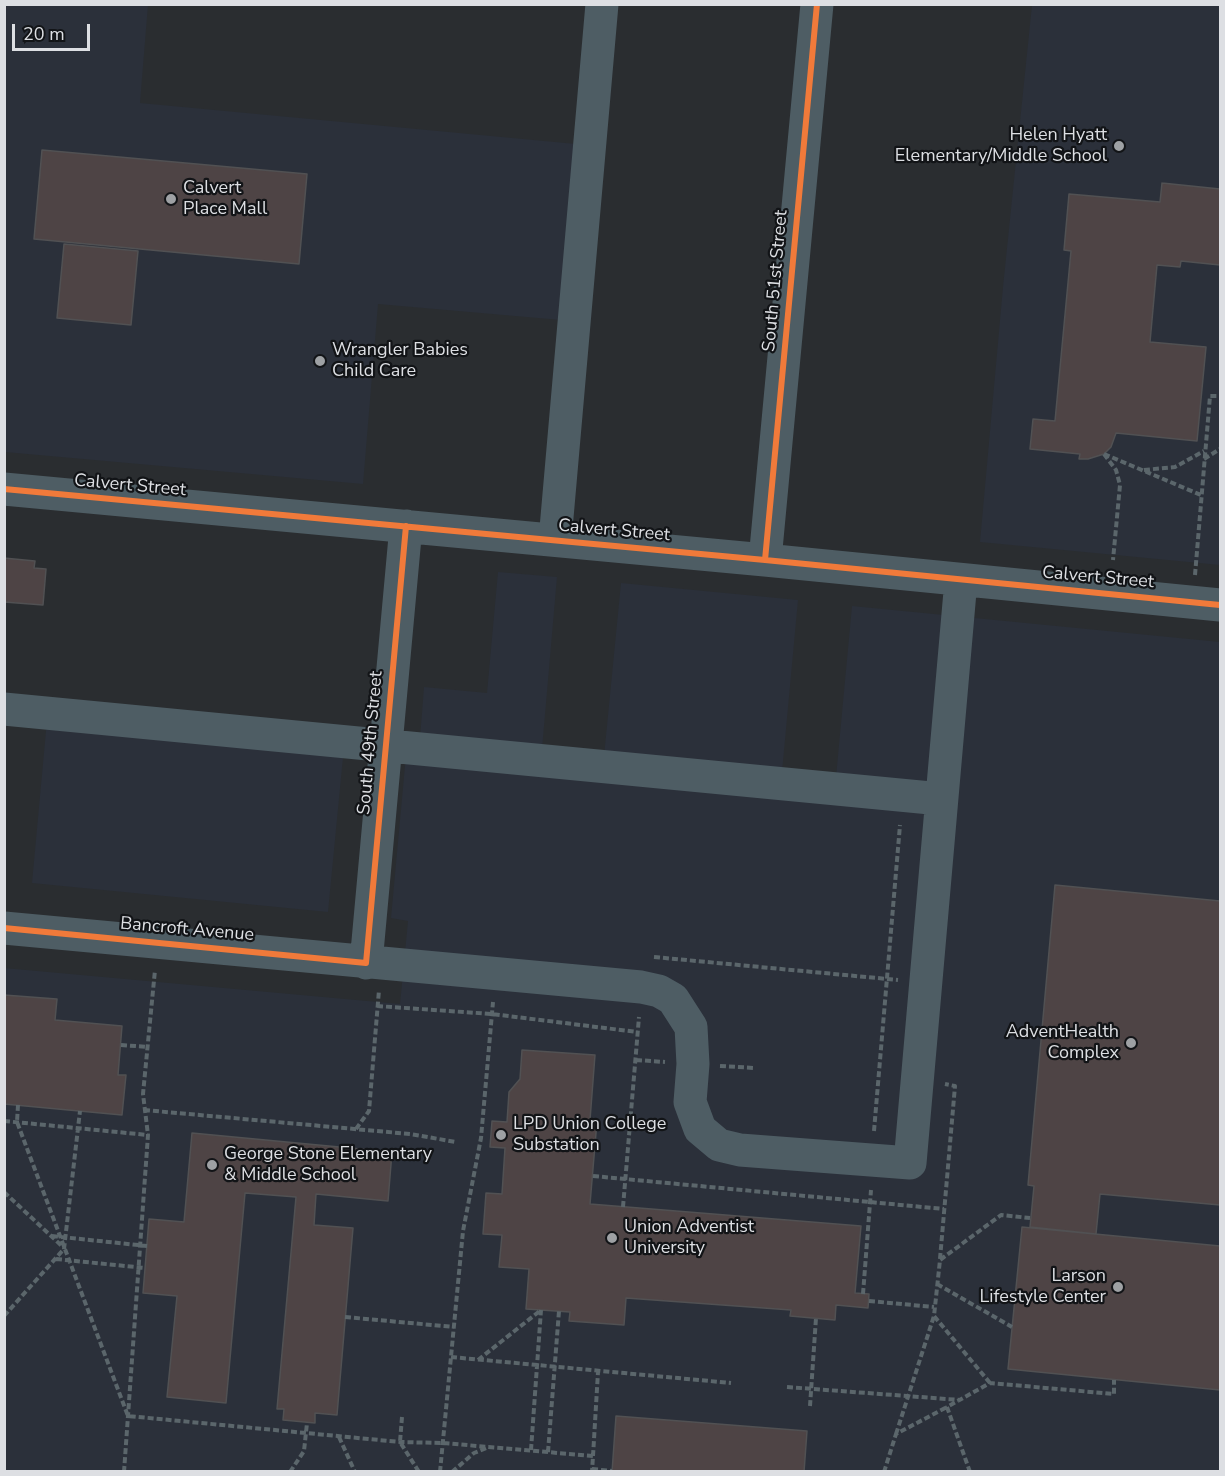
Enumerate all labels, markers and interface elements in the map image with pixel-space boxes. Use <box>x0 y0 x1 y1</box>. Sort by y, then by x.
scale bar <box>15 12 93 50</box>
text: 20 m <box>23 22 65 46</box>
place label: Helen Hyatt Elementary/Middle School <box>895 125 1107 168</box>
marker: Helen Hyatt Elementary/Middle School <box>1112 139 1126 153</box>
place label: Calvert Place Mall <box>183 178 267 220</box>
marker: Calvert Place Mall <box>164 192 178 206</box>
street label: South 51st Street <box>759 209 793 353</box>
place label: Wrangler Babies Child Care <box>332 340 468 382</box>
marker: Wrangler Babies Child Care <box>313 354 327 368</box>
street label: Calvert Street <box>73 470 187 502</box>
street label: Calvert Street <box>557 515 671 547</box>
street label: Calvert Street <box>1041 562 1155 594</box>
street label: South 49th Street <box>354 670 388 816</box>
street label: Bancroft Avenue <box>119 913 255 947</box>
place label: AdventHealth Complex <box>1006 1022 1119 1064</box>
marker: AdventHealth Complex <box>1124 1036 1138 1050</box>
place label: LPD Union College Substation <box>513 1114 666 1156</box>
marker: LPD Union College Substation <box>494 1128 508 1142</box>
place label: George Stone Elementary & Middle School <box>224 1144 432 1186</box>
marker: George Stone Elementary & Middle School <box>205 1158 219 1172</box>
place label: Union Adventist University <box>624 1217 754 1260</box>
marker: Union Adventist University <box>605 1231 619 1245</box>
place label: Larson Lifestyle Center <box>980 1266 1106 1308</box>
marker: Larson Lifestyle Center <box>1111 1280 1125 1294</box>

